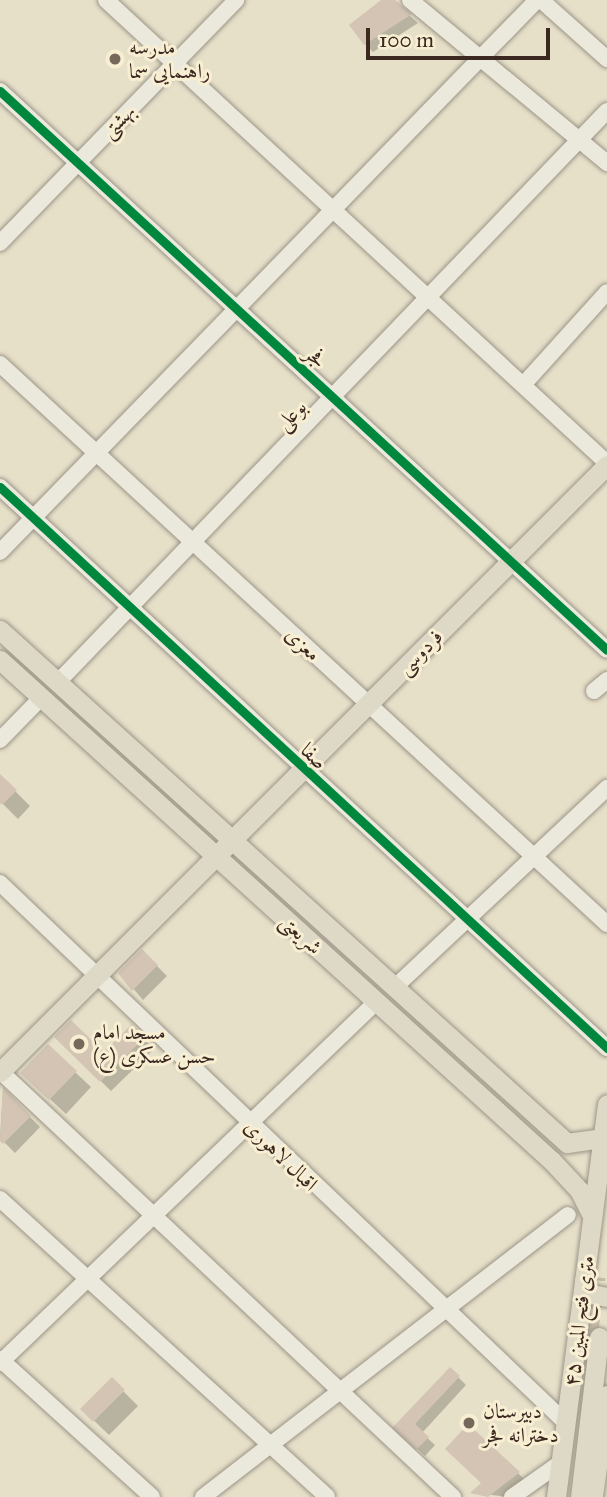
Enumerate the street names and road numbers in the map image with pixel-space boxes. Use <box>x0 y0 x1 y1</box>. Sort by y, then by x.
street label: بهشتی <box>96 98 140 144</box>
street label: فجر <box>300 341 332 373</box>
street label: بوعلی <box>270 394 312 436</box>
street label: معزی <box>280 621 326 667</box>
street label: فردوسی <box>392 624 448 680</box>
street label: صفا <box>295 737 333 775</box>
street label: شریعتی <box>275 908 327 960</box>
street label: اقبال لاهوری <box>239 1114 323 1196</box>
street label: ۴۵ متری فتح المبین <box>558 1254 600 1388</box>

